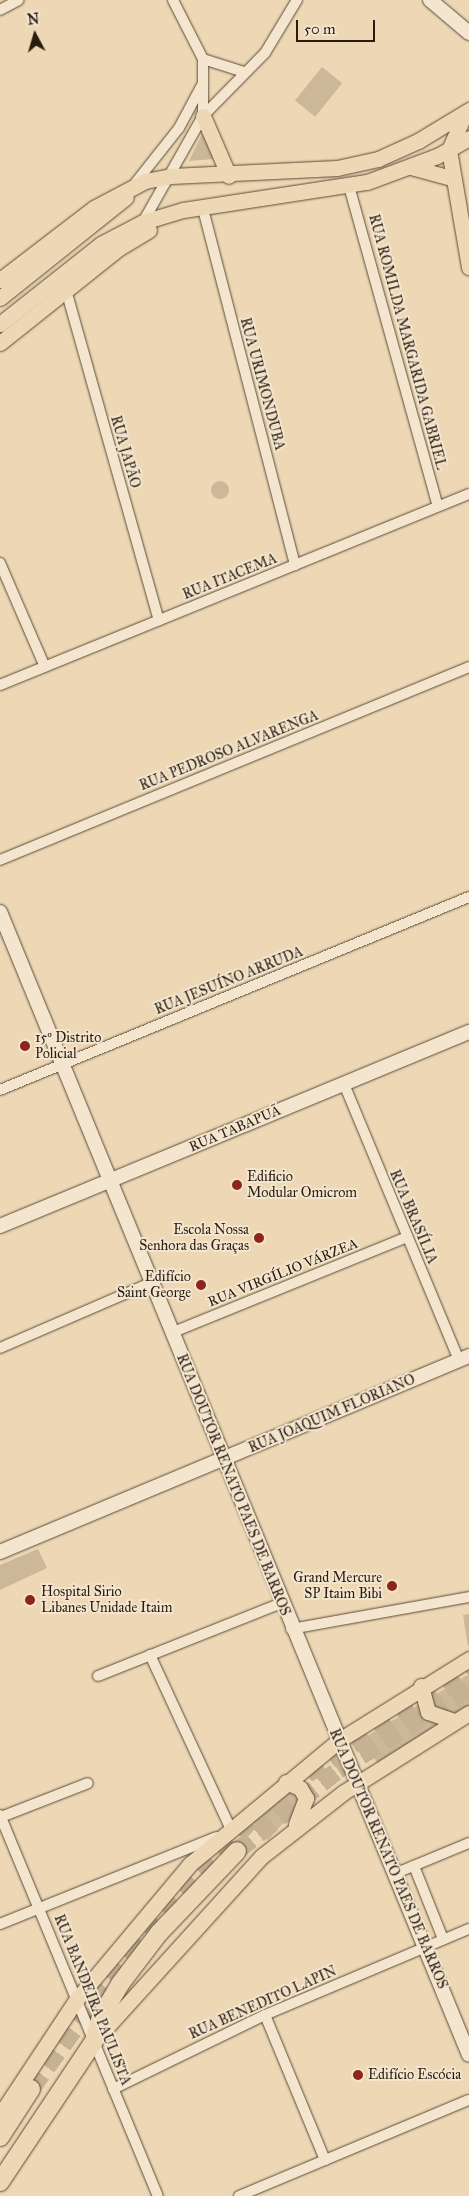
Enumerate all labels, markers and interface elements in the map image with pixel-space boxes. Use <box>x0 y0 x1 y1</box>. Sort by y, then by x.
north arrow <box>10 10 60 60</box>
scale bar <box>299 10 378 42</box>
text: N <box>27 11 40 29</box>
text: 50 m <box>304 20 336 38</box>
street label: RUA ROMILDA MARGARIDA GABRIEL <box>365 212 449 472</box>
street label: RUA URIMONDUBA <box>236 316 288 452</box>
street label: RUA JAPÃO <box>107 414 143 490</box>
street label: RUA ITACEMA <box>180 550 280 604</box>
street label: RUA PEDROSO ALVARENGA <box>137 707 321 795</box>
street label: RUA JESUÍNO ARRUDA <box>152 944 306 1018</box>
place label: 15º Distrito Policial <box>35 1030 101 1062</box>
marker: 15º Distrito Policial <box>19 1040 31 1052</box>
street label: RUA TABAPUÃ <box>187 1102 283 1156</box>
street label: RUA BRASÍLIA <box>386 1167 440 1267</box>
place label: Edificio Modular Omicrom <box>247 1169 357 1202</box>
marker: Edificio Modular Omicrom <box>231 1179 243 1191</box>
place label: Escola Nossa Senhora das Graças <box>139 1222 249 1254</box>
marker: Escola Nossa Senhora das Graças <box>253 1232 265 1244</box>
street label: RUA VIRGÍLIO VÁRZEA <box>206 1235 360 1311</box>
place label: Edifício Saint George <box>117 1269 191 1302</box>
marker: Edifício Saint George <box>195 1279 207 1291</box>
street label: RUA DOUTOR RENATO PAES DE BARROS <box>173 1352 293 1618</box>
street label: RUA JOAQUIM FLORIANO <box>246 1371 418 1457</box>
place label: Grand Mercure SP Itaim Bibi <box>293 1570 382 1602</box>
marker: Grand Mercure SP Itaim Bibi <box>386 1580 398 1592</box>
place label: Hospital Sirio Libanes Unidade Itaim <box>41 1584 172 1616</box>
marker: Hospital Sirio Libanes Unidade Itaim <box>23 1593 37 1607</box>
street label: RUA DOUTOR RENATO PAES DE BARROS <box>325 1726 451 1992</box>
street label: RUA BANDEIRA PAULISTA <box>50 1912 134 2088</box>
street label: RUA BENEDITO LAPIN <box>187 1963 339 2043</box>
place label: Edifício Escócia <box>368 2067 461 2083</box>
marker: Edifício Escócia <box>352 2069 364 2081</box>

